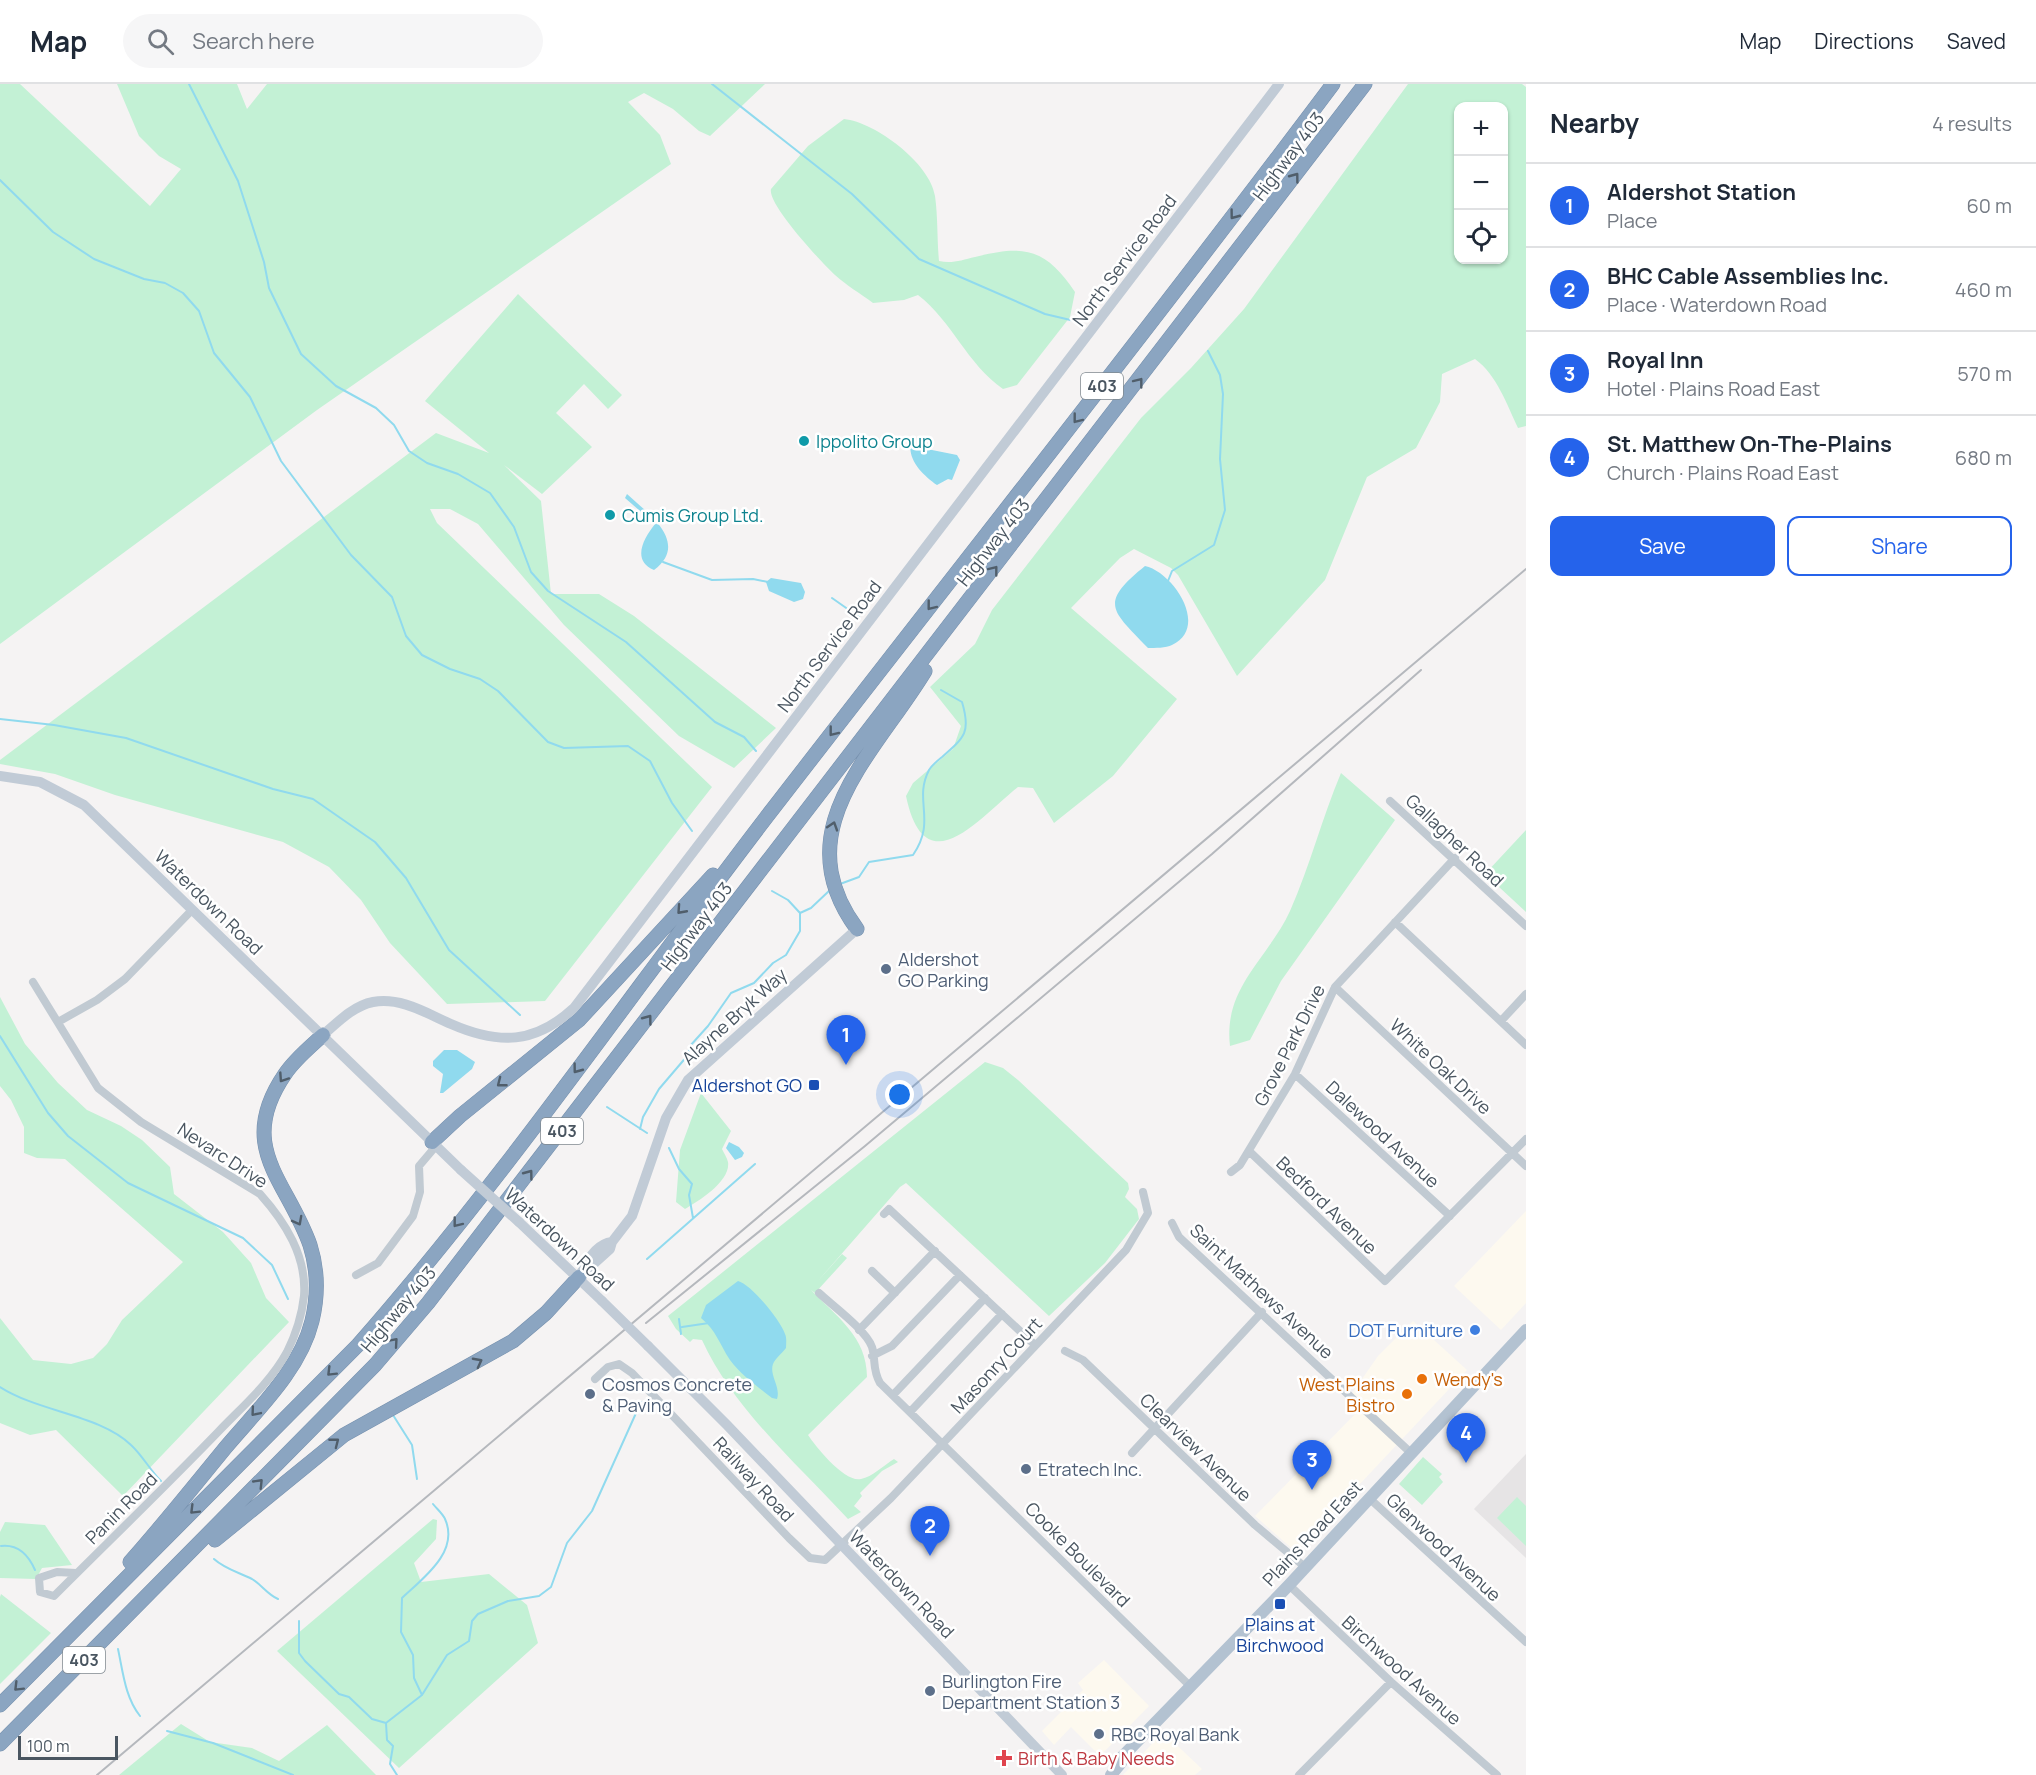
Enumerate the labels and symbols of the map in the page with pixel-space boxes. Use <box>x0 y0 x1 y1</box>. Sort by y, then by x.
street label: Highway 403 <box>1247 107 1329 205</box>
one-way arrow <box>1288 172 1299 183</box>
street label: North Service Road <box>1067 189 1181 331</box>
one-way arrow <box>1231 208 1242 219</box>
road number: 403 <box>1081 373 1123 399</box>
one-way arrow <box>1131 378 1142 389</box>
one-way arrow <box>1073 412 1084 423</box>
place label: Ippolito Group <box>816 429 933 453</box>
marker: Ippolito Group <box>797 434 811 448</box>
street label: Highway 403 <box>951 493 1035 591</box>
place label: Cumis Group Ltd. <box>622 503 764 527</box>
marker: Cumis Group Ltd. <box>603 508 617 522</box>
one-way arrow <box>987 566 998 577</box>
street label: North Service Road <box>772 575 886 717</box>
one-way arrow <box>928 599 939 610</box>
one-way arrow <box>829 725 840 736</box>
street label: Gallagher Road <box>1401 788 1509 892</box>
one-way arrow <box>826 821 838 832</box>
street label: Waterdown Road <box>150 844 268 960</box>
street label: Highway 403 <box>655 877 737 975</box>
one-way arrow <box>677 903 688 914</box>
place label: Aldershot GO Parking <box>898 947 989 992</box>
street label: Alayne Bryk Way <box>676 962 792 1070</box>
marker: Aldershot GO Parking <box>879 962 893 976</box>
street label: Grove Park Drive <box>1248 980 1330 1110</box>
street label: White Oak Drive <box>1385 1013 1497 1119</box>
one-way arrow <box>641 1014 652 1025</box>
pin: 1 <box>826 1016 866 1065</box>
one-way arrow <box>573 1063 584 1074</box>
one-way arrow <box>279 1071 290 1082</box>
place label: Aldershot GO <box>692 1073 802 1097</box>
street label: Dalewood Avenue <box>1321 1075 1445 1193</box>
one-way arrow <box>497 1076 508 1087</box>
marker: Aldershot GO <box>807 1078 821 1092</box>
your location <box>885 1080 914 1109</box>
street label: Nevarc Drive <box>173 1117 273 1193</box>
road number: 403 <box>541 1118 583 1144</box>
street label: Bedford Avenue <box>1272 1151 1382 1259</box>
one-way arrow <box>522 1169 533 1180</box>
street label: Waterdown Road <box>500 1182 620 1296</box>
one-way arrow <box>291 1215 302 1225</box>
one-way arrow <box>454 1216 465 1227</box>
street label: Saint Mathews Avenue <box>1185 1218 1339 1364</box>
street label: Highway 403 <box>355 1261 441 1357</box>
street label: Masonry Court <box>945 1312 1047 1418</box>
place label: DOT Furniture <box>1349 1318 1463 1342</box>
marker: DOT Furniture <box>1468 1323 1482 1337</box>
one-way arrow <box>387 1338 398 1349</box>
one-way arrow <box>471 1358 482 1369</box>
one-way arrow <box>327 1365 338 1375</box>
place label: Wendy's <box>1434 1367 1503 1391</box>
place label: Cosmos Concrete & Paving <box>602 1372 752 1417</box>
place label: West Plains Bistro <box>1299 1372 1395 1417</box>
marker: Wendy's <box>1415 1372 1429 1386</box>
marker: Cosmos Concrete & Paving <box>583 1387 597 1401</box>
street label: Clearview Avenue <box>1135 1387 1257 1507</box>
marker: West Plains Bistro <box>1400 1387 1414 1401</box>
one-way arrow <box>251 1405 262 1416</box>
pin: 4 <box>1446 1414 1486 1463</box>
street label: Railway Road <box>708 1431 800 1527</box>
one-way arrow <box>329 1438 340 1449</box>
pin: 3 <box>1292 1440 1332 1490</box>
place label: Etratech Inc. <box>1038 1457 1142 1481</box>
marker: Etratech Inc. <box>1019 1462 1033 1476</box>
street label: Panin Road <box>80 1467 162 1549</box>
street label: Plains Road East <box>1257 1475 1367 1591</box>
one-way arrow <box>252 1479 263 1490</box>
street label: Glenwood Avenue <box>1382 1488 1506 1606</box>
street label: Cooke Boulevard <box>1020 1496 1136 1612</box>
one-way arrow <box>190 1503 201 1514</box>
pin: 2 <box>910 1506 950 1556</box>
street label: Waterdown Road <box>844 1525 960 1643</box>
marker: Plains at Birchwood <box>1273 1597 1287 1611</box>
street label: Birchwood Avenue <box>1337 1610 1467 1730</box>
place label: Plains at Birchwood <box>1236 1612 1324 1657</box>
road number: 403 <box>63 1647 105 1673</box>
place label: Burlington Fire Department Station 3 <box>942 1669 1120 1714</box>
one-way arrow <box>14 1681 25 1691</box>
marker: Burlington Fire Department Station 3 <box>923 1684 937 1698</box>
place label: RBC Royal Bank <box>1111 1722 1240 1746</box>
marker: RBC Royal Bank <box>1092 1727 1106 1741</box>
scale bar <box>18 1733 118 1760</box>
place label: Birth & Baby Needs <box>1018 1746 1174 1770</box>
marker: Birth & Baby Needs <box>995 1749 1013 1767</box>

